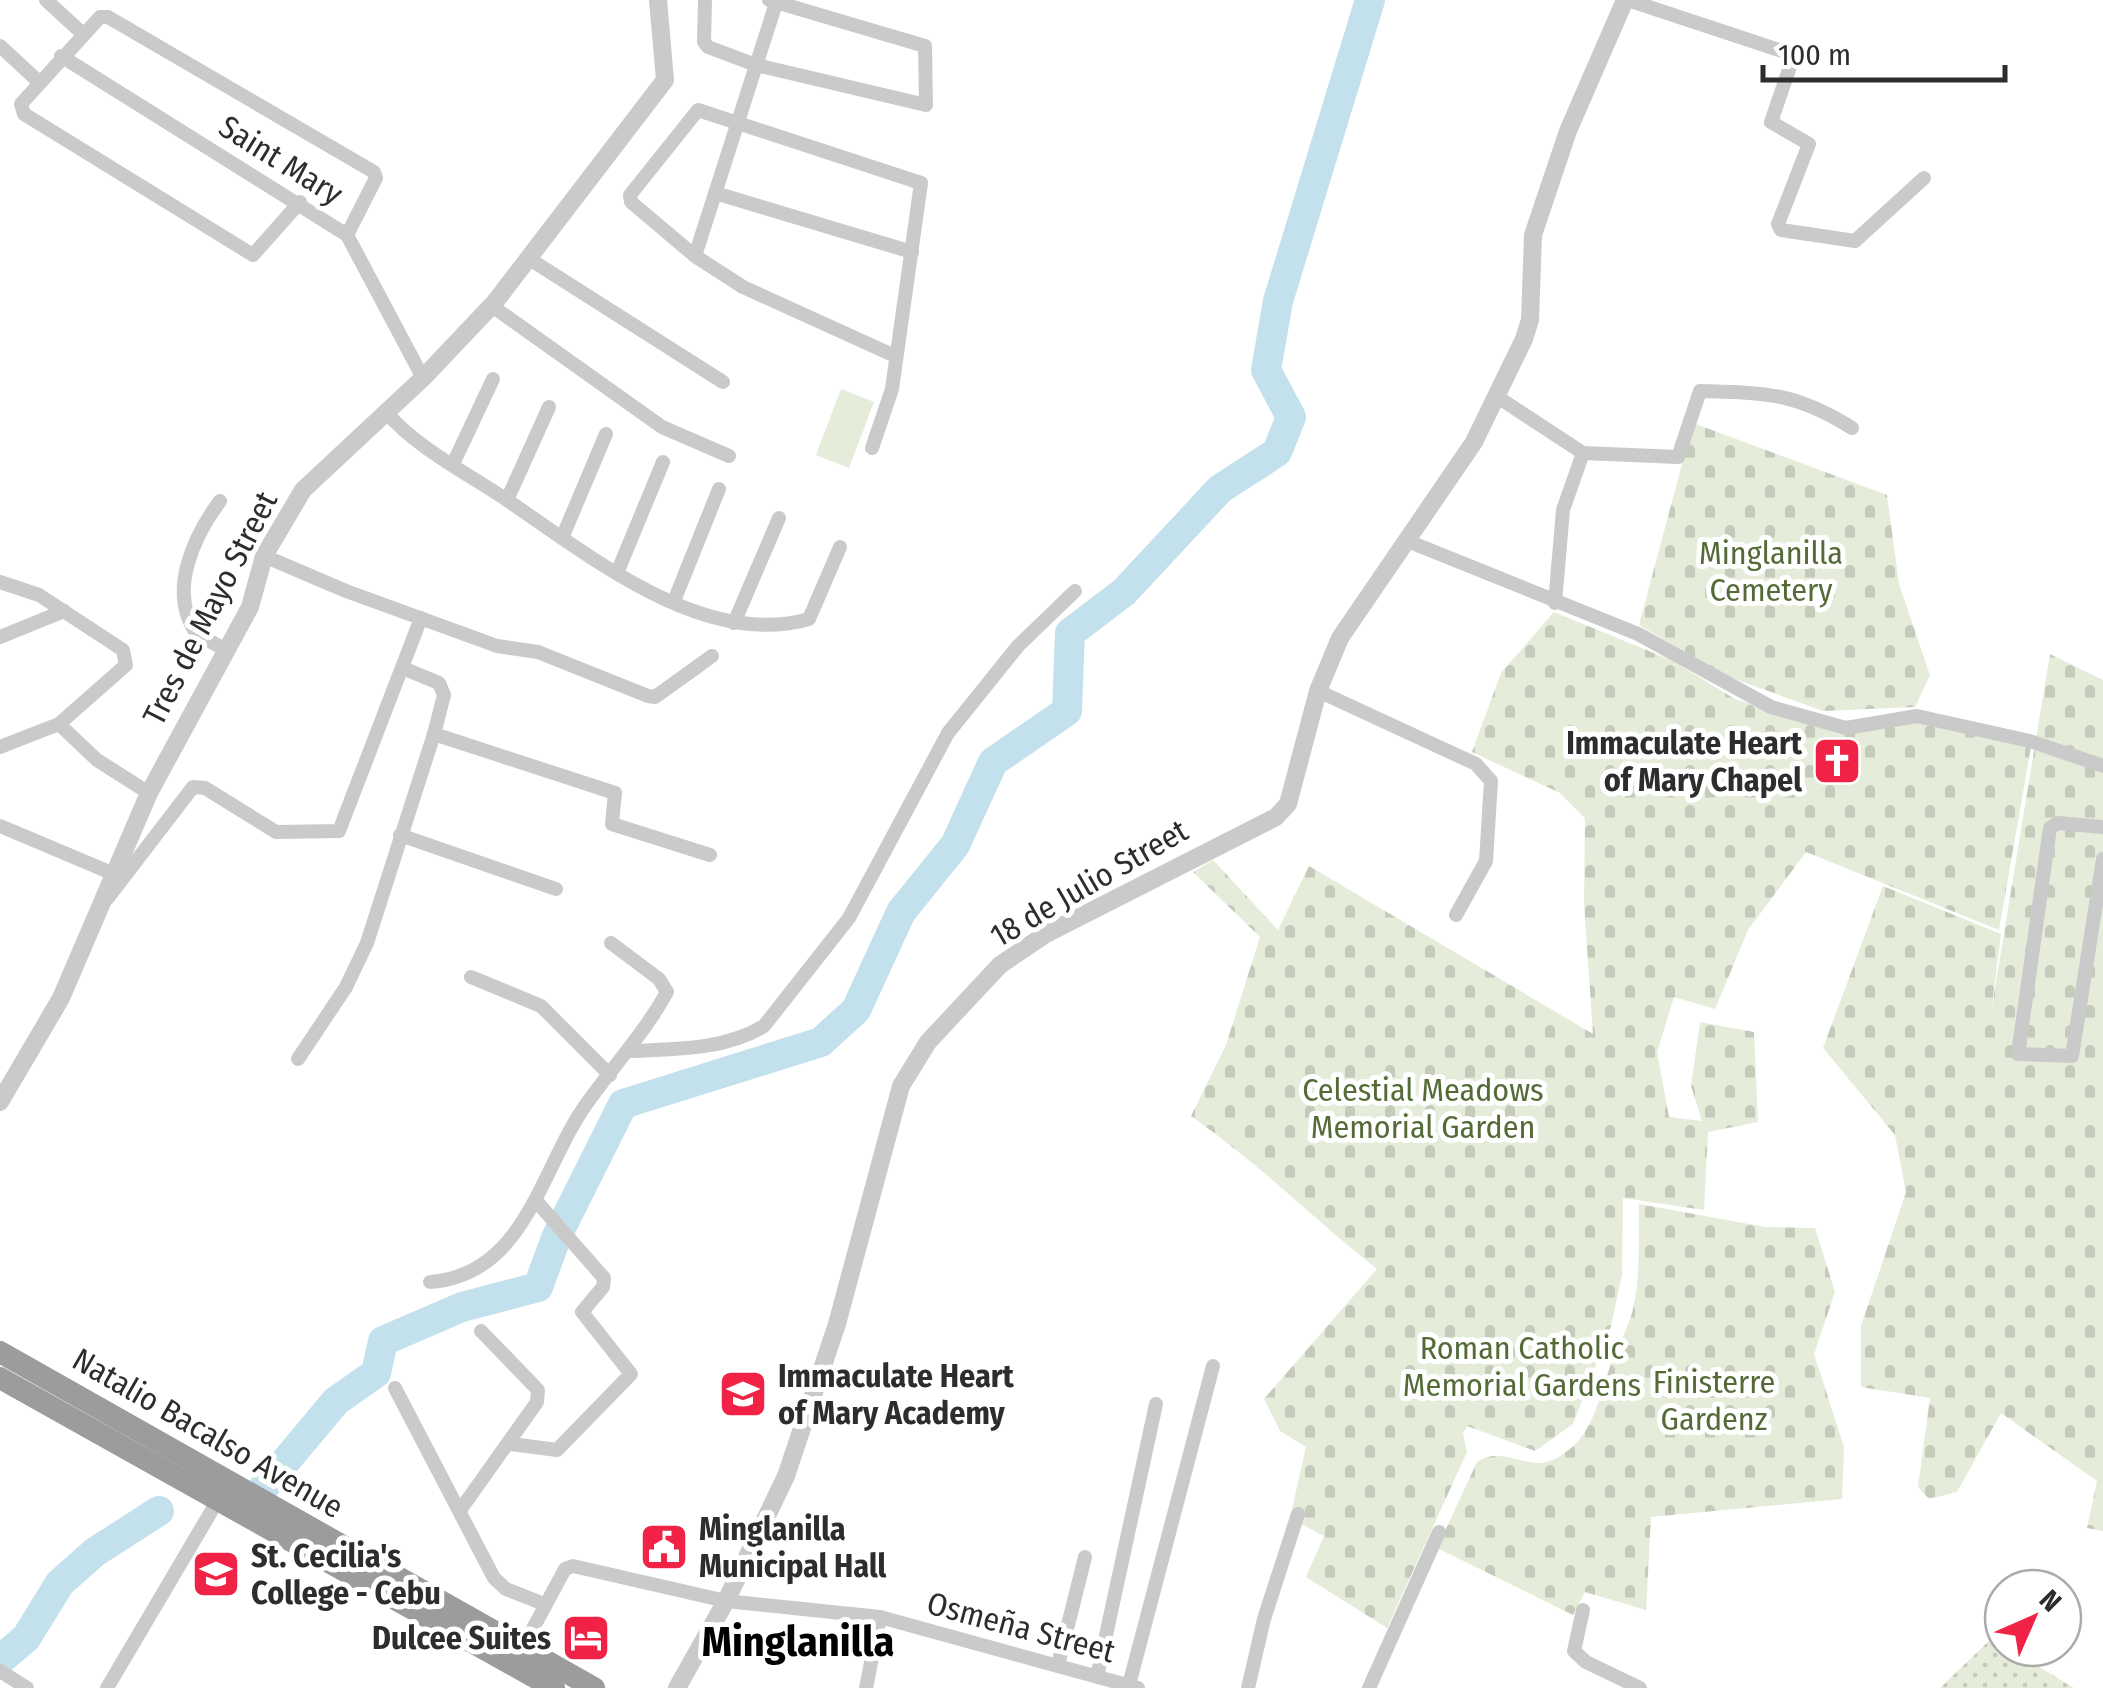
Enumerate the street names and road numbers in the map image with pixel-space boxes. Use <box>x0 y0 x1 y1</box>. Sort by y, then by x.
street label: Saint Mary <box>212 107 350 213</box>
street label: Tres de Mayo Street <box>135 485 285 731</box>
street label: 18 de Julio Street <box>984 811 1195 955</box>
street label: Natalio Bacalso Avenue <box>66 1340 350 1526</box>
street label: Osmeña Street <box>923 1584 1120 1670</box>

